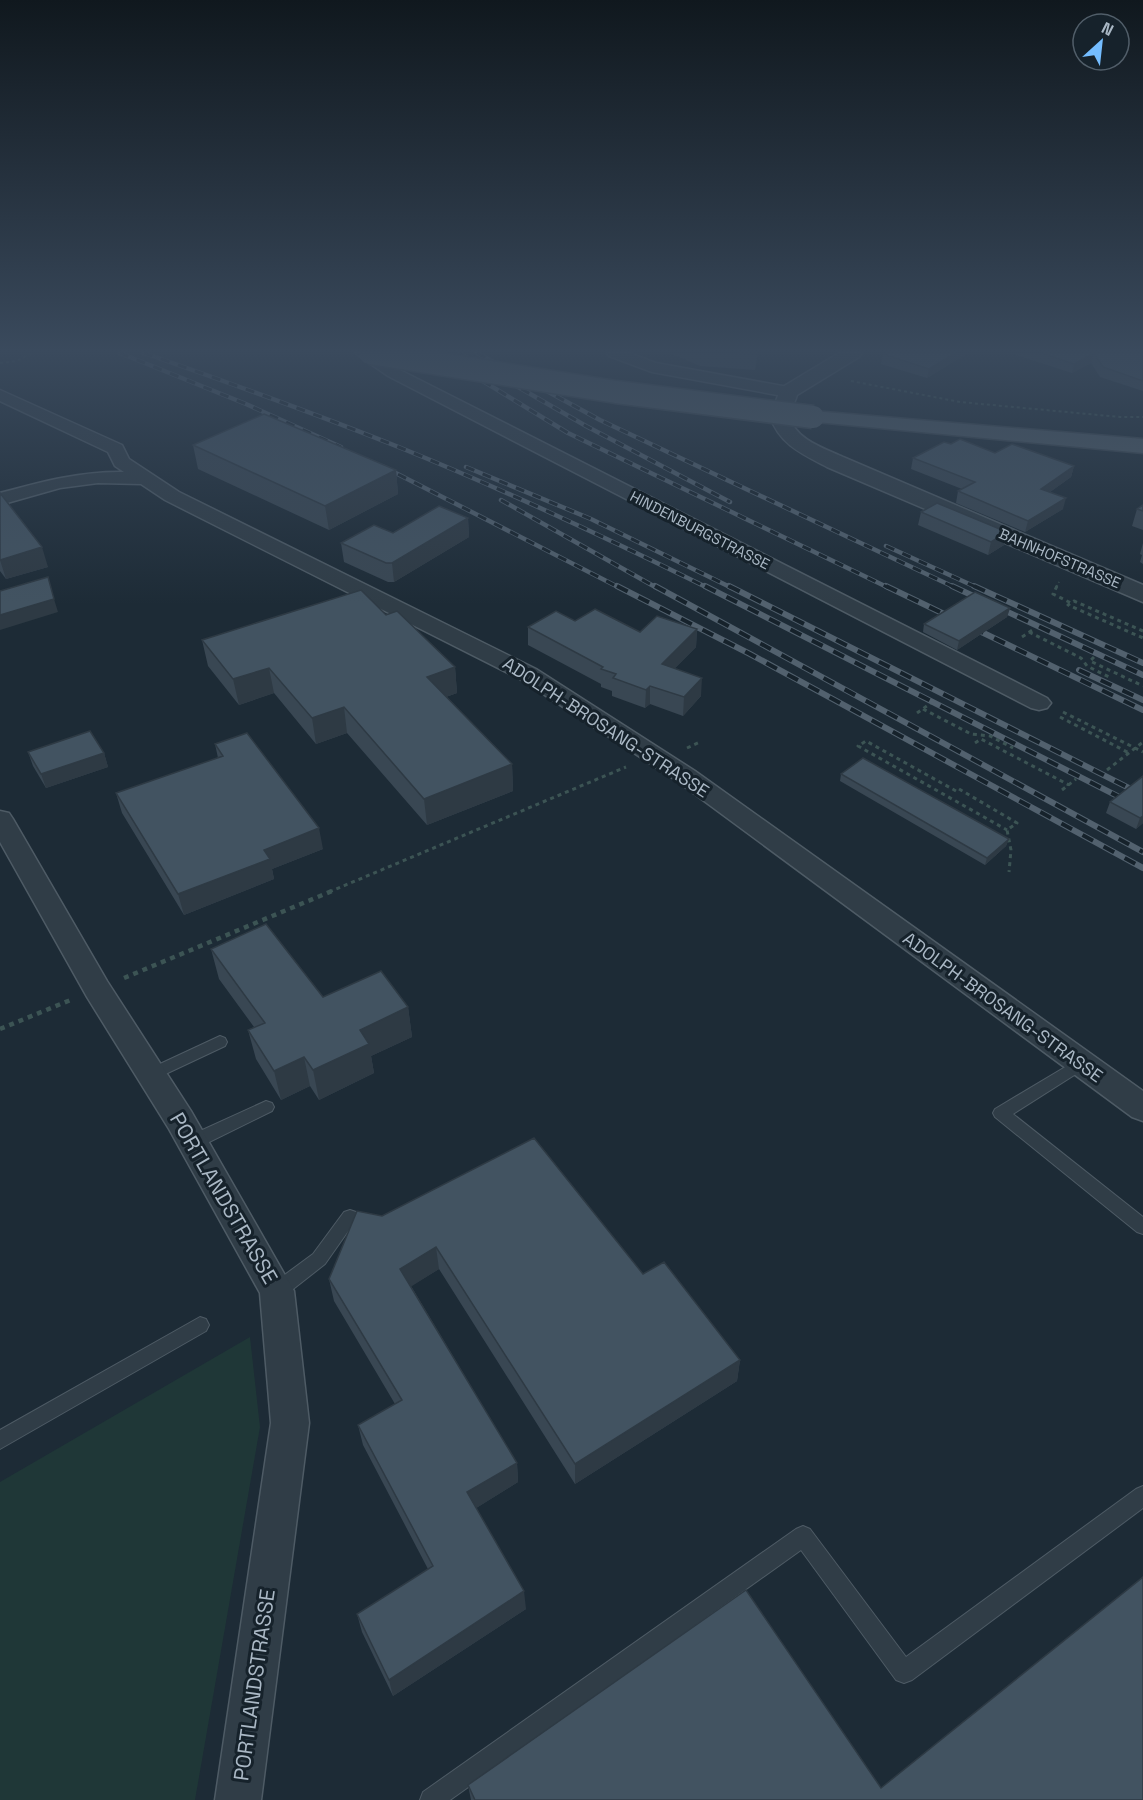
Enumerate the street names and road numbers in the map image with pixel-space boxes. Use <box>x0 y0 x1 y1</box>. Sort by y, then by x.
street label: HINDENBURGSTRASSE <box>627 486 773 574</box>
street label: BAHNHOFSTRASSE <box>996 524 1124 592</box>
street label: ADOLPH-BROSANG-STRASSE <box>498 652 714 802</box>
street label: ADOLPH-BROSANG-STRASSE <box>899 927 1107 1087</box>
street label: PORTLANDSTRASSE <box>164 1108 284 1288</box>
street label: PORTLANDSTRASSE <box>227 1587 281 1783</box>

